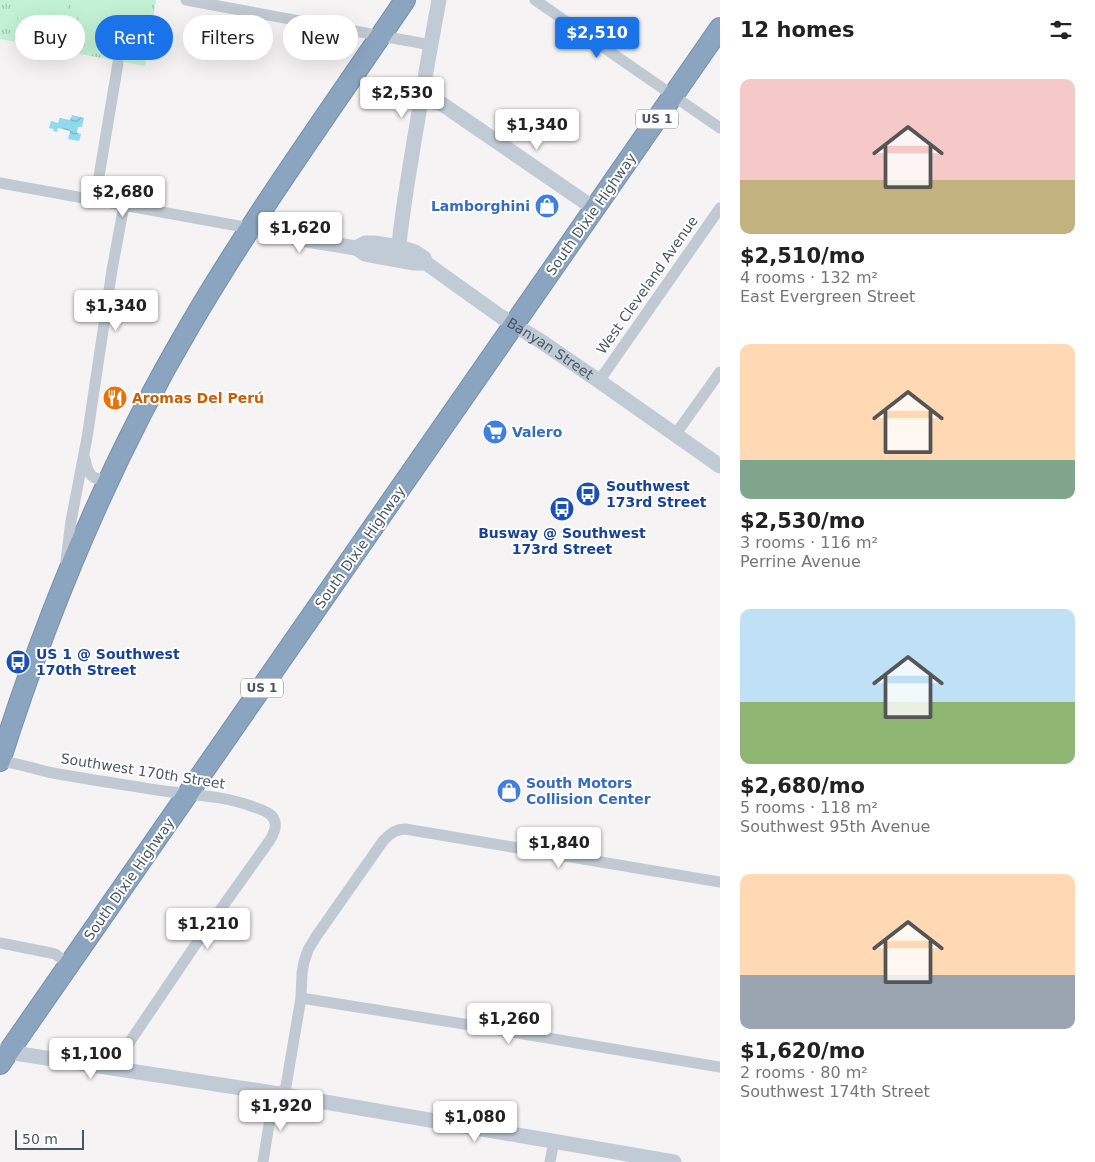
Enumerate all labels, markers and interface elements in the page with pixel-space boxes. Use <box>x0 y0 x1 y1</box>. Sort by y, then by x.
chip: Buy <box>15 15 85 60</box>
chip: Rent <box>95 15 173 60</box>
chip: Filters <box>183 15 273 60</box>
chip: New <box>283 15 358 60</box>
icon: filters <box>1047 16 1075 44</box>
pin: $2,510 <box>556 17 638 59</box>
text: 12 homes <box>740 18 855 42</box>
text: $2,510 <box>566 23 628 42</box>
pin: $2,530 <box>361 76 443 119</box>
text: $2,530 <box>371 83 433 102</box>
pin: $1,340 <box>496 108 578 151</box>
road number: US 1 <box>636 110 678 128</box>
icon: home <box>863 112 953 202</box>
text: $1,340 <box>506 115 568 134</box>
street label: South Dixie Highway <box>543 150 639 278</box>
pin: $2,680 <box>82 176 164 218</box>
text: $2,680 <box>92 182 154 201</box>
shop icon: Lamborghini <box>534 193 560 219</box>
place label: Lamborghini <box>431 198 530 214</box>
pin: $1,620 <box>259 212 341 254</box>
street label: West Cleveland Avenue <box>593 213 701 357</box>
text: $1,620 <box>269 218 331 237</box>
text: $2,510/mo <box>740 244 865 268</box>
text: 4 rooms · 132 m² <box>740 268 878 287</box>
text: East Evergreen Street <box>740 287 915 306</box>
pin: $1,340 <box>75 290 157 332</box>
text: $1,340 <box>85 296 147 315</box>
street label: Banyan Street <box>504 314 597 383</box>
icon: home <box>863 377 953 467</box>
restaurant icon: Aromas Del Perú <box>102 385 128 411</box>
place label: Aromas Del Perú <box>132 390 264 406</box>
supermarket icon: Valero <box>482 419 508 445</box>
place label: Valero <box>512 424 563 440</box>
place label: Southwest 173rd Street <box>606 478 707 510</box>
bus stop icon: Southwest 173rd Street <box>575 481 601 507</box>
street label: South Dixie Highway <box>312 483 408 611</box>
bus stop icon: Busway @ Southwest 173rd Street <box>549 496 575 522</box>
text: $2,530/mo <box>740 509 865 533</box>
place label: Busway @ Southwest 173rd Street <box>478 525 646 557</box>
text: 3 rooms · 116 m² <box>740 533 878 552</box>
text: Perrine Avenue <box>740 552 861 571</box>
icon: home <box>863 642 953 732</box>
place label: US 1 @ Southwest 170th Street <box>36 646 180 678</box>
bus stop icon: US 1 @ Southwest 170th Street <box>5 649 31 675</box>
road number: US 1 <box>241 678 283 698</box>
street label: Southwest 170th Street <box>60 750 227 792</box>
text: $2,680/mo <box>740 774 865 798</box>
place label: South Motors Collision Center <box>526 775 651 807</box>
shop icon: South Motors Collision Center <box>496 778 522 804</box>
text: 5 rooms · 118 m² <box>740 798 878 817</box>
street label: South Dixie Highway <box>81 815 177 943</box>
text: Southwest 95th Avenue <box>740 817 930 836</box>
pin: $1,840 <box>518 826 600 869</box>
text: $1,840 <box>528 833 590 852</box>
icon: home <box>863 907 953 997</box>
pin: $1,210 <box>167 908 249 950</box>
text: $1,210 <box>177 914 239 933</box>
pin: $1,260 <box>468 1002 550 1045</box>
text: $1,260 <box>478 1009 540 1028</box>
pin: $1,100 <box>50 1038 132 1080</box>
text: $1,620/mo <box>740 1039 865 1063</box>
text: $1,100 <box>60 1044 122 1063</box>
text: 2 rooms · 80 m² <box>740 1063 868 1082</box>
text: Southwest 174th Street <box>740 1082 930 1101</box>
pin: $1,920 <box>240 1090 322 1132</box>
text: $1,920 <box>250 1096 312 1115</box>
pin: $1,080 <box>434 1100 516 1143</box>
text: $1,080 <box>444 1107 506 1126</box>
scale bar <box>15 1127 84 1150</box>
text: 50 m <box>22 1131 58 1147</box>

